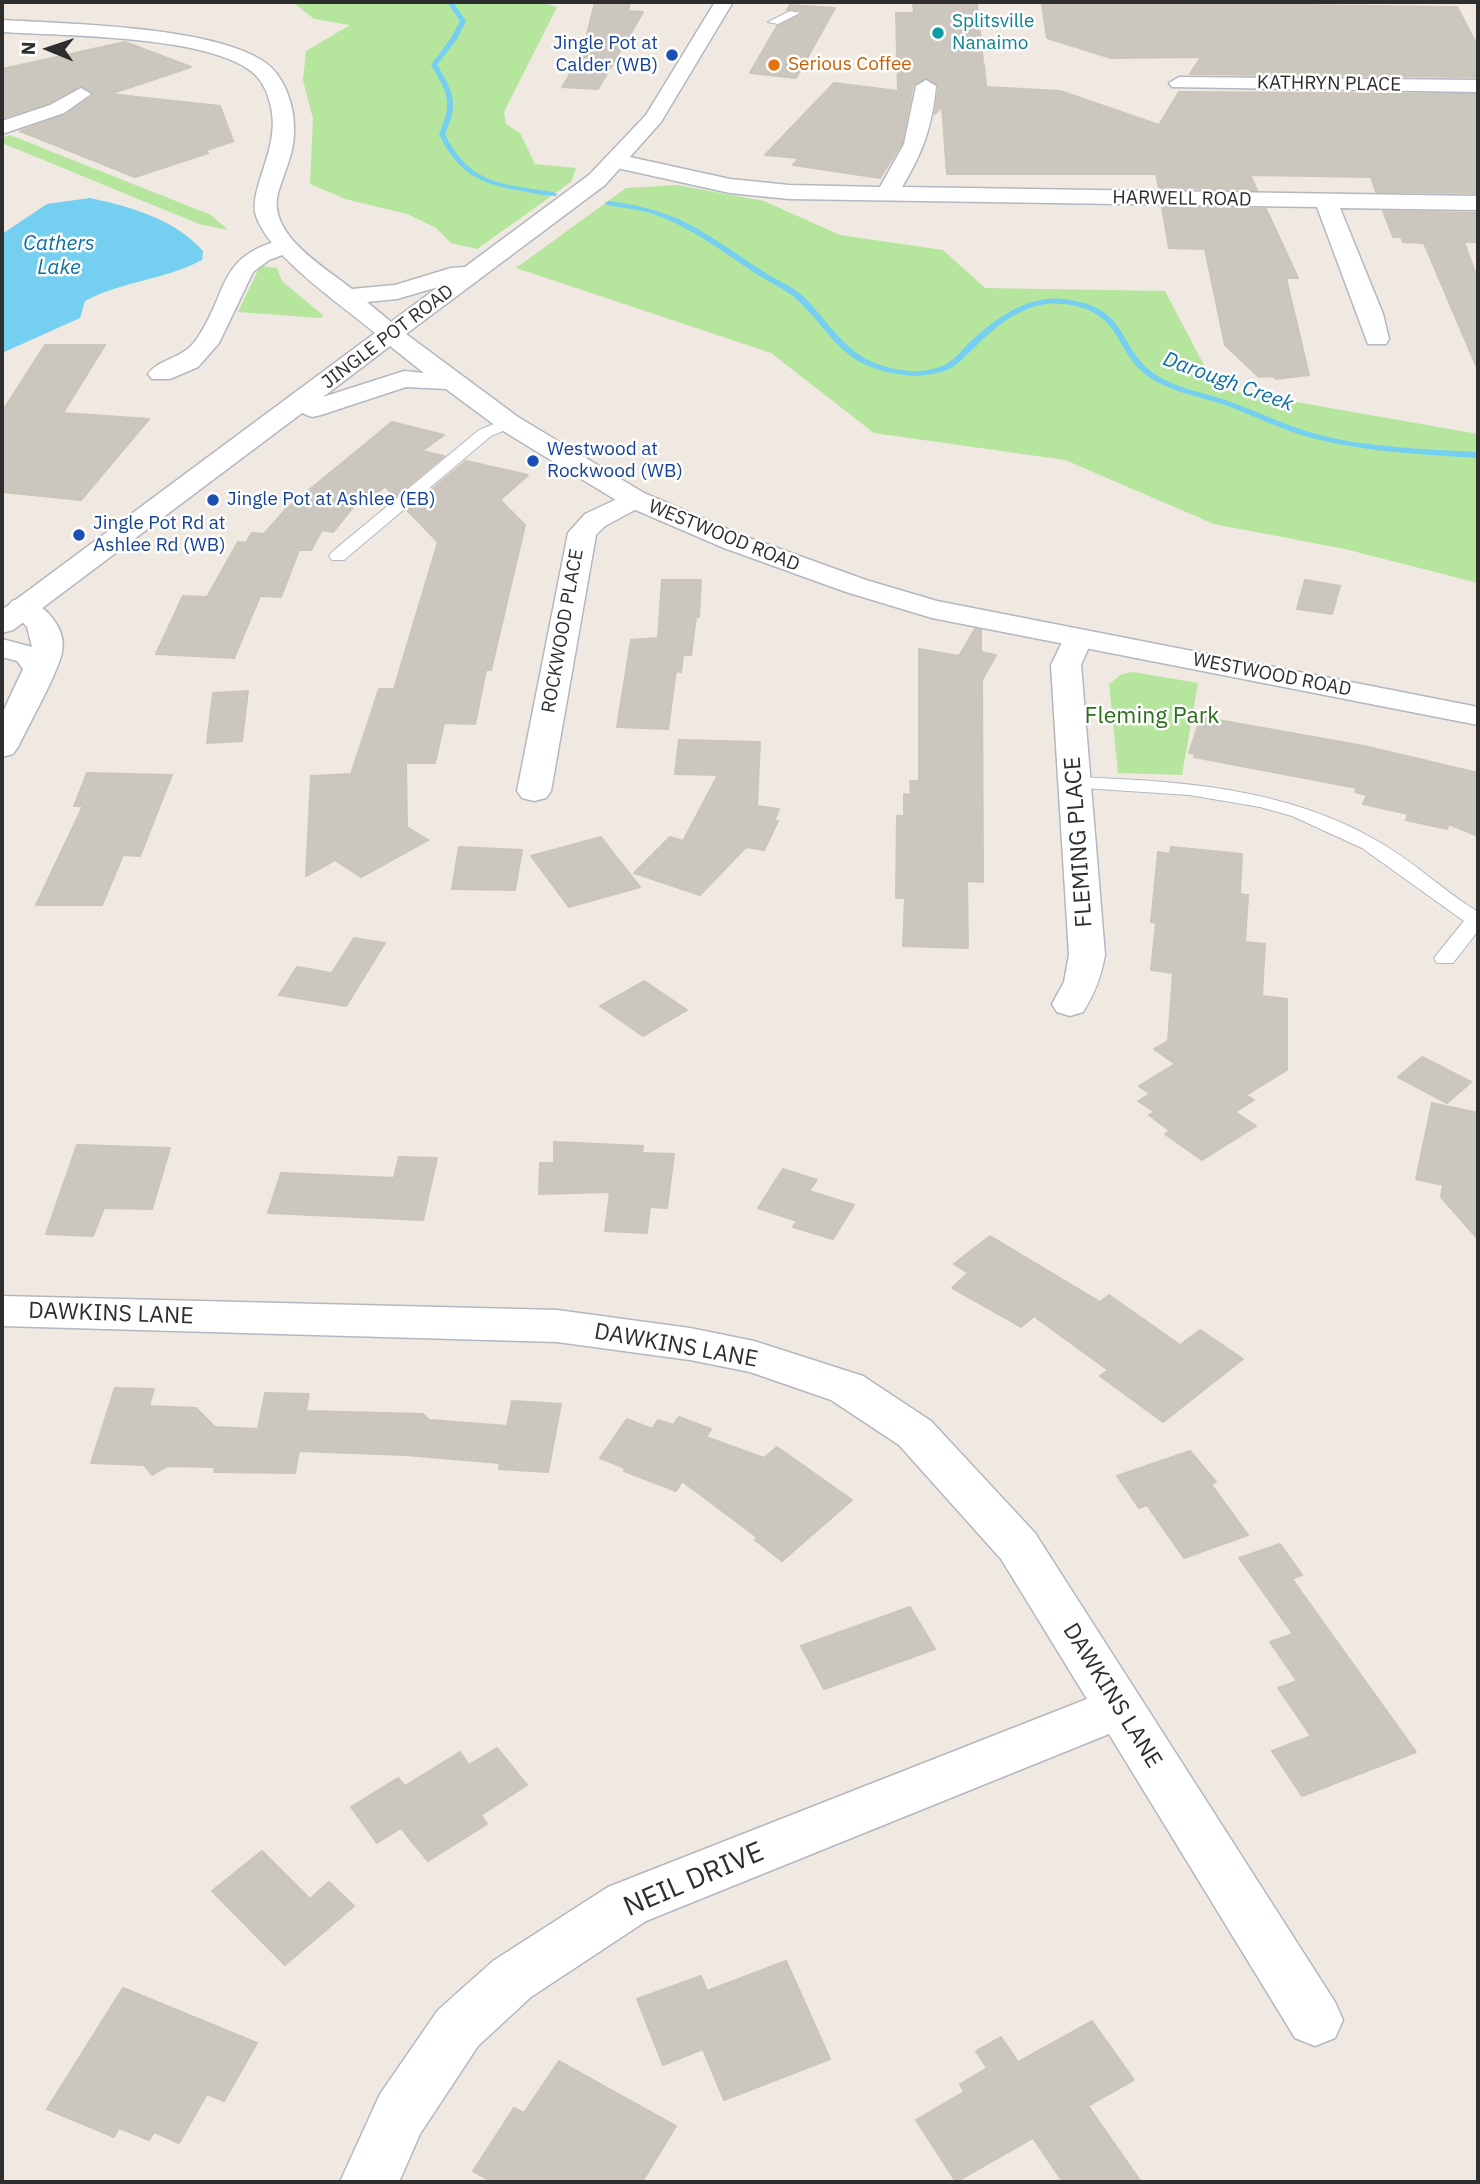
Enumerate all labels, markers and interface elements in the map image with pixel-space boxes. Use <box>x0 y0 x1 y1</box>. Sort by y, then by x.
place label: Splitsville Nanaimo <box>952 11 1034 55</box>
north arrow <box>14 14 84 84</box>
marker: Splitsville Nanaimo <box>930 25 946 41</box>
place label: Jingle Pot at Calder (WB) <box>553 33 658 77</box>
text: N <box>16 41 40 56</box>
marker: Jingle Pot at Calder (WB) <box>664 47 680 63</box>
place label: Serious Coffee <box>788 54 912 76</box>
marker: Serious Coffee <box>766 57 782 73</box>
street label: KATHRYN PLACE <box>1257 71 1401 97</box>
street label: HARWELL ROAD <box>1112 186 1252 212</box>
water label: Cathers Lake <box>23 231 95 281</box>
street label: JINGLE POT ROAD <box>318 280 458 394</box>
water label: Darough Creek <box>1159 347 1297 417</box>
place label: Westwood at Rockwood (WB) <box>547 439 683 483</box>
marker: Westwood at Rockwood (WB) <box>525 453 541 469</box>
place label: Jingle Pot at Ashlee (EB) <box>227 489 436 511</box>
marker: Jingle Pot at Ashlee (EB) <box>205 492 221 508</box>
street label: WESTWOOD ROAD <box>645 495 803 577</box>
place label: Jingle Pot Rd at Ashlee Rd (WB) <box>93 513 226 557</box>
marker: Jingle Pot Rd at Ashlee Rd (WB) <box>71 527 87 543</box>
street label: ROCKWOOD PLACE <box>537 547 589 715</box>
street label: WESTWOOD ROAD <box>1191 648 1353 702</box>
park label: Fleming Park <box>1085 702 1219 730</box>
street label: FLEMING PLACE <box>1059 756 1099 928</box>
street label: DAWKINS LANE <box>28 1297 194 1331</box>
street label: DAWKINS LANE <box>592 1318 760 1374</box>
street label: DAWKINS LANE <box>1056 1619 1168 1773</box>
street label: NEIL DRIVE <box>619 1835 769 1925</box>

